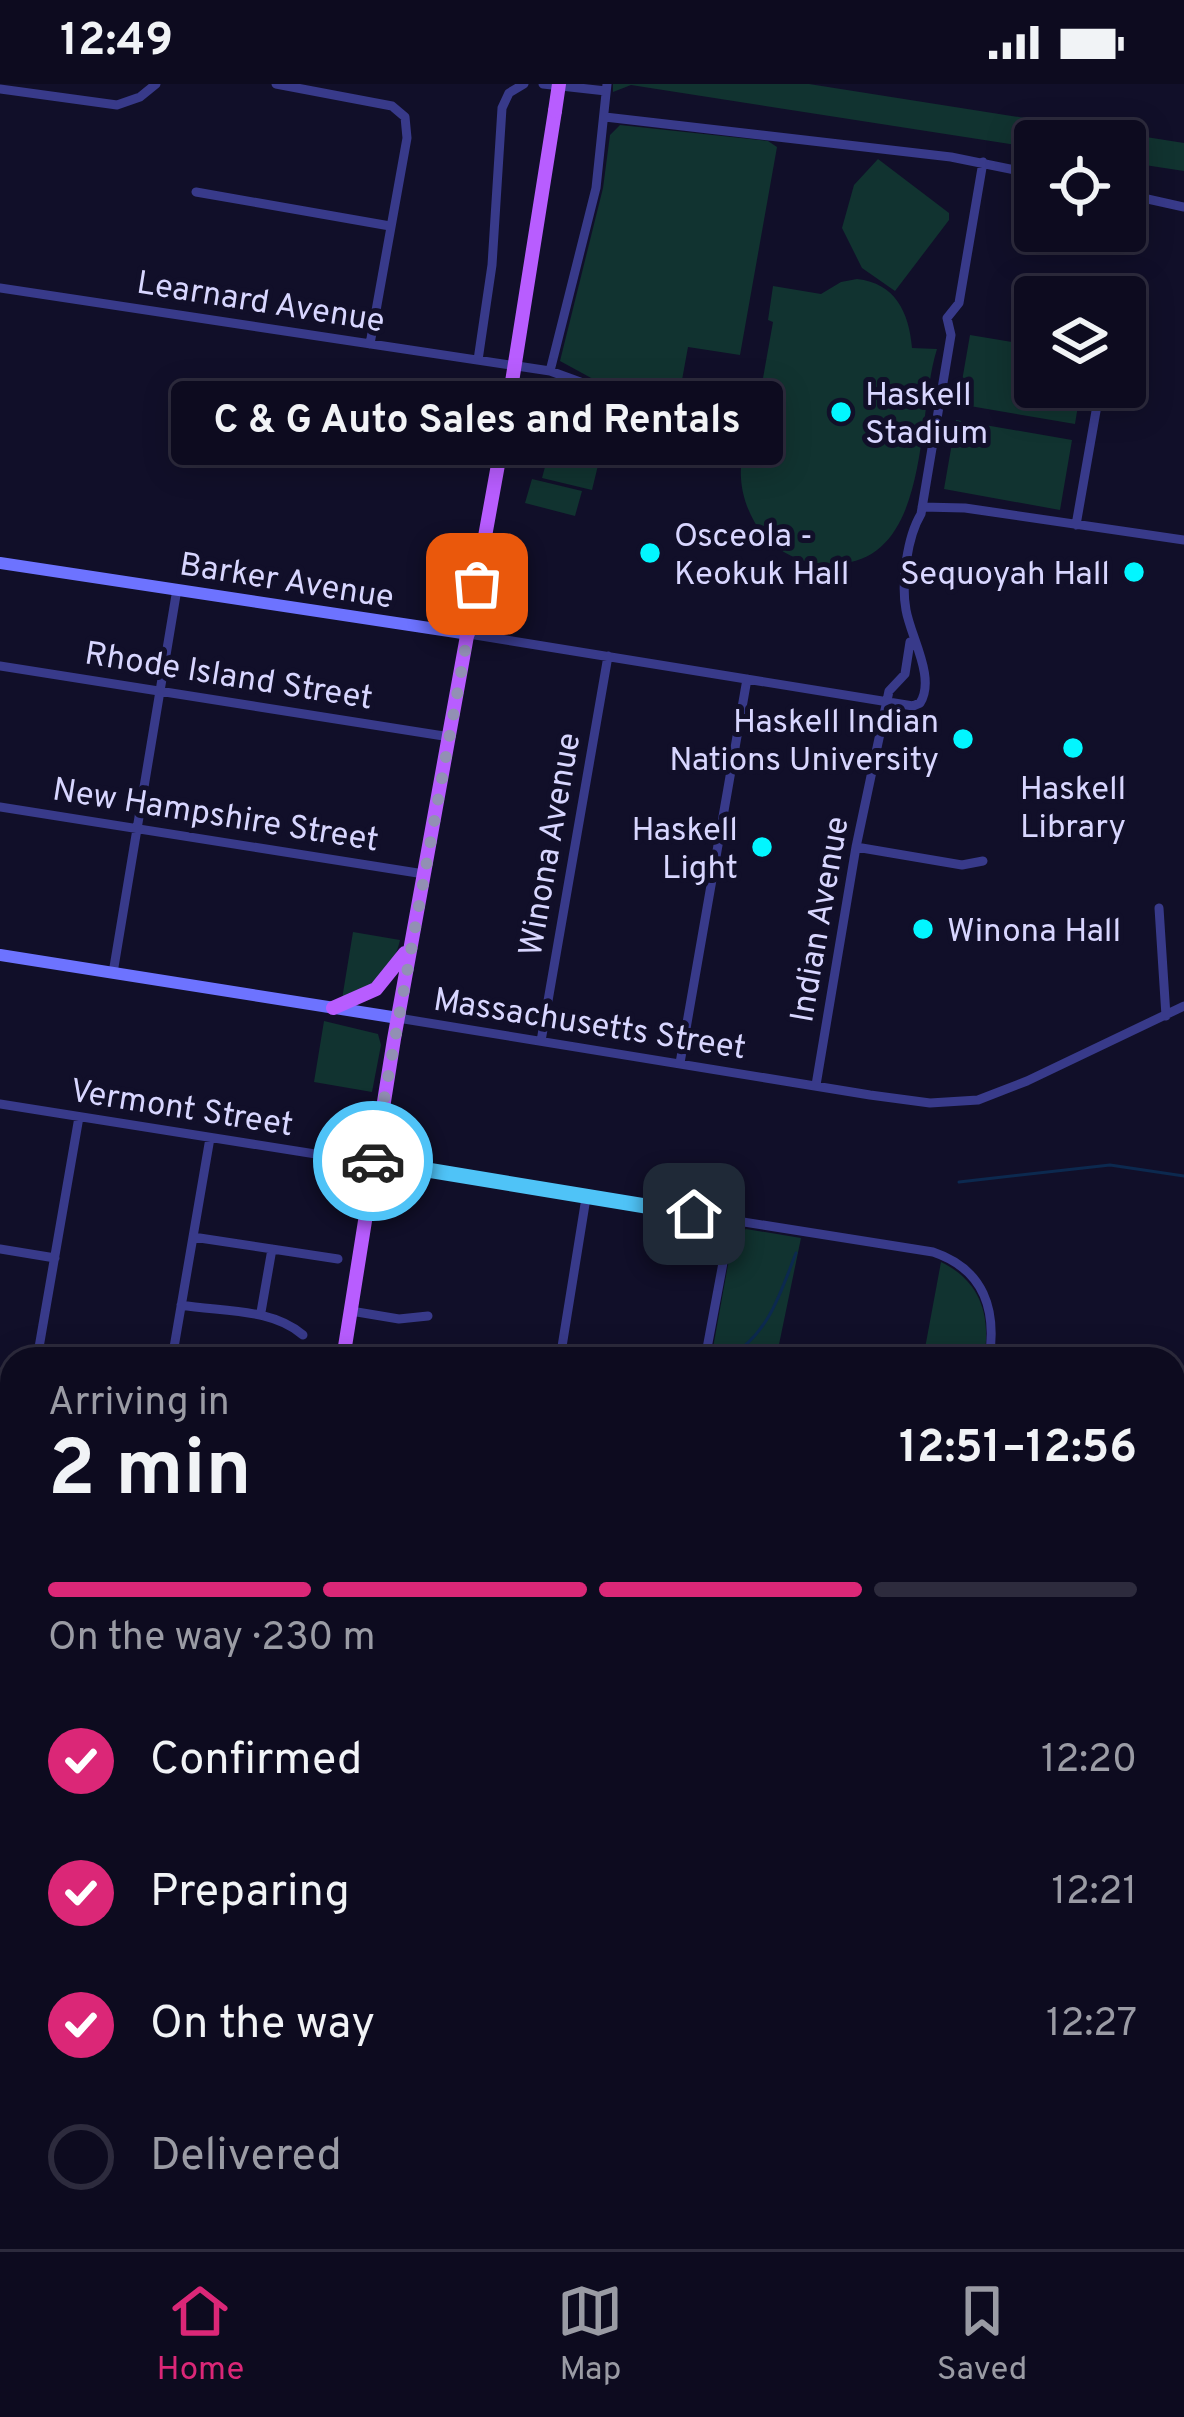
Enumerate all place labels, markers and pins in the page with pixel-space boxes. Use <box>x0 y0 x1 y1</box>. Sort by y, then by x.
place label: Haskell Stadium <box>865 376 988 456</box>
callout: C & G Auto Sales and Rentals <box>171 380 783 464</box>
marker: Haskell Stadium <box>828 399 854 425</box>
place label: Osceola - Keokuk Hall <box>674 517 849 597</box>
pin <box>426 533 528 635</box>
marker: Osceola - Keokuk Hall <box>637 540 663 566</box>
place label: Sequoyah Hall <box>900 555 1110 597</box>
marker: Sequoyah Hall <box>1121 559 1147 585</box>
place label: Haskell Indian Nations University <box>669 703 939 783</box>
marker: Haskell Indian Nations University <box>950 726 976 752</box>
marker: Haskell Library <box>1060 735 1086 761</box>
place label: Haskell Library <box>1020 770 1126 850</box>
place label: Haskell Light <box>631 811 738 891</box>
marker: Haskell Light <box>749 834 775 860</box>
place label: Winona Hall <box>947 912 1121 954</box>
marker: Winona Hall <box>910 916 936 942</box>
pin <box>643 1163 745 1265</box>

